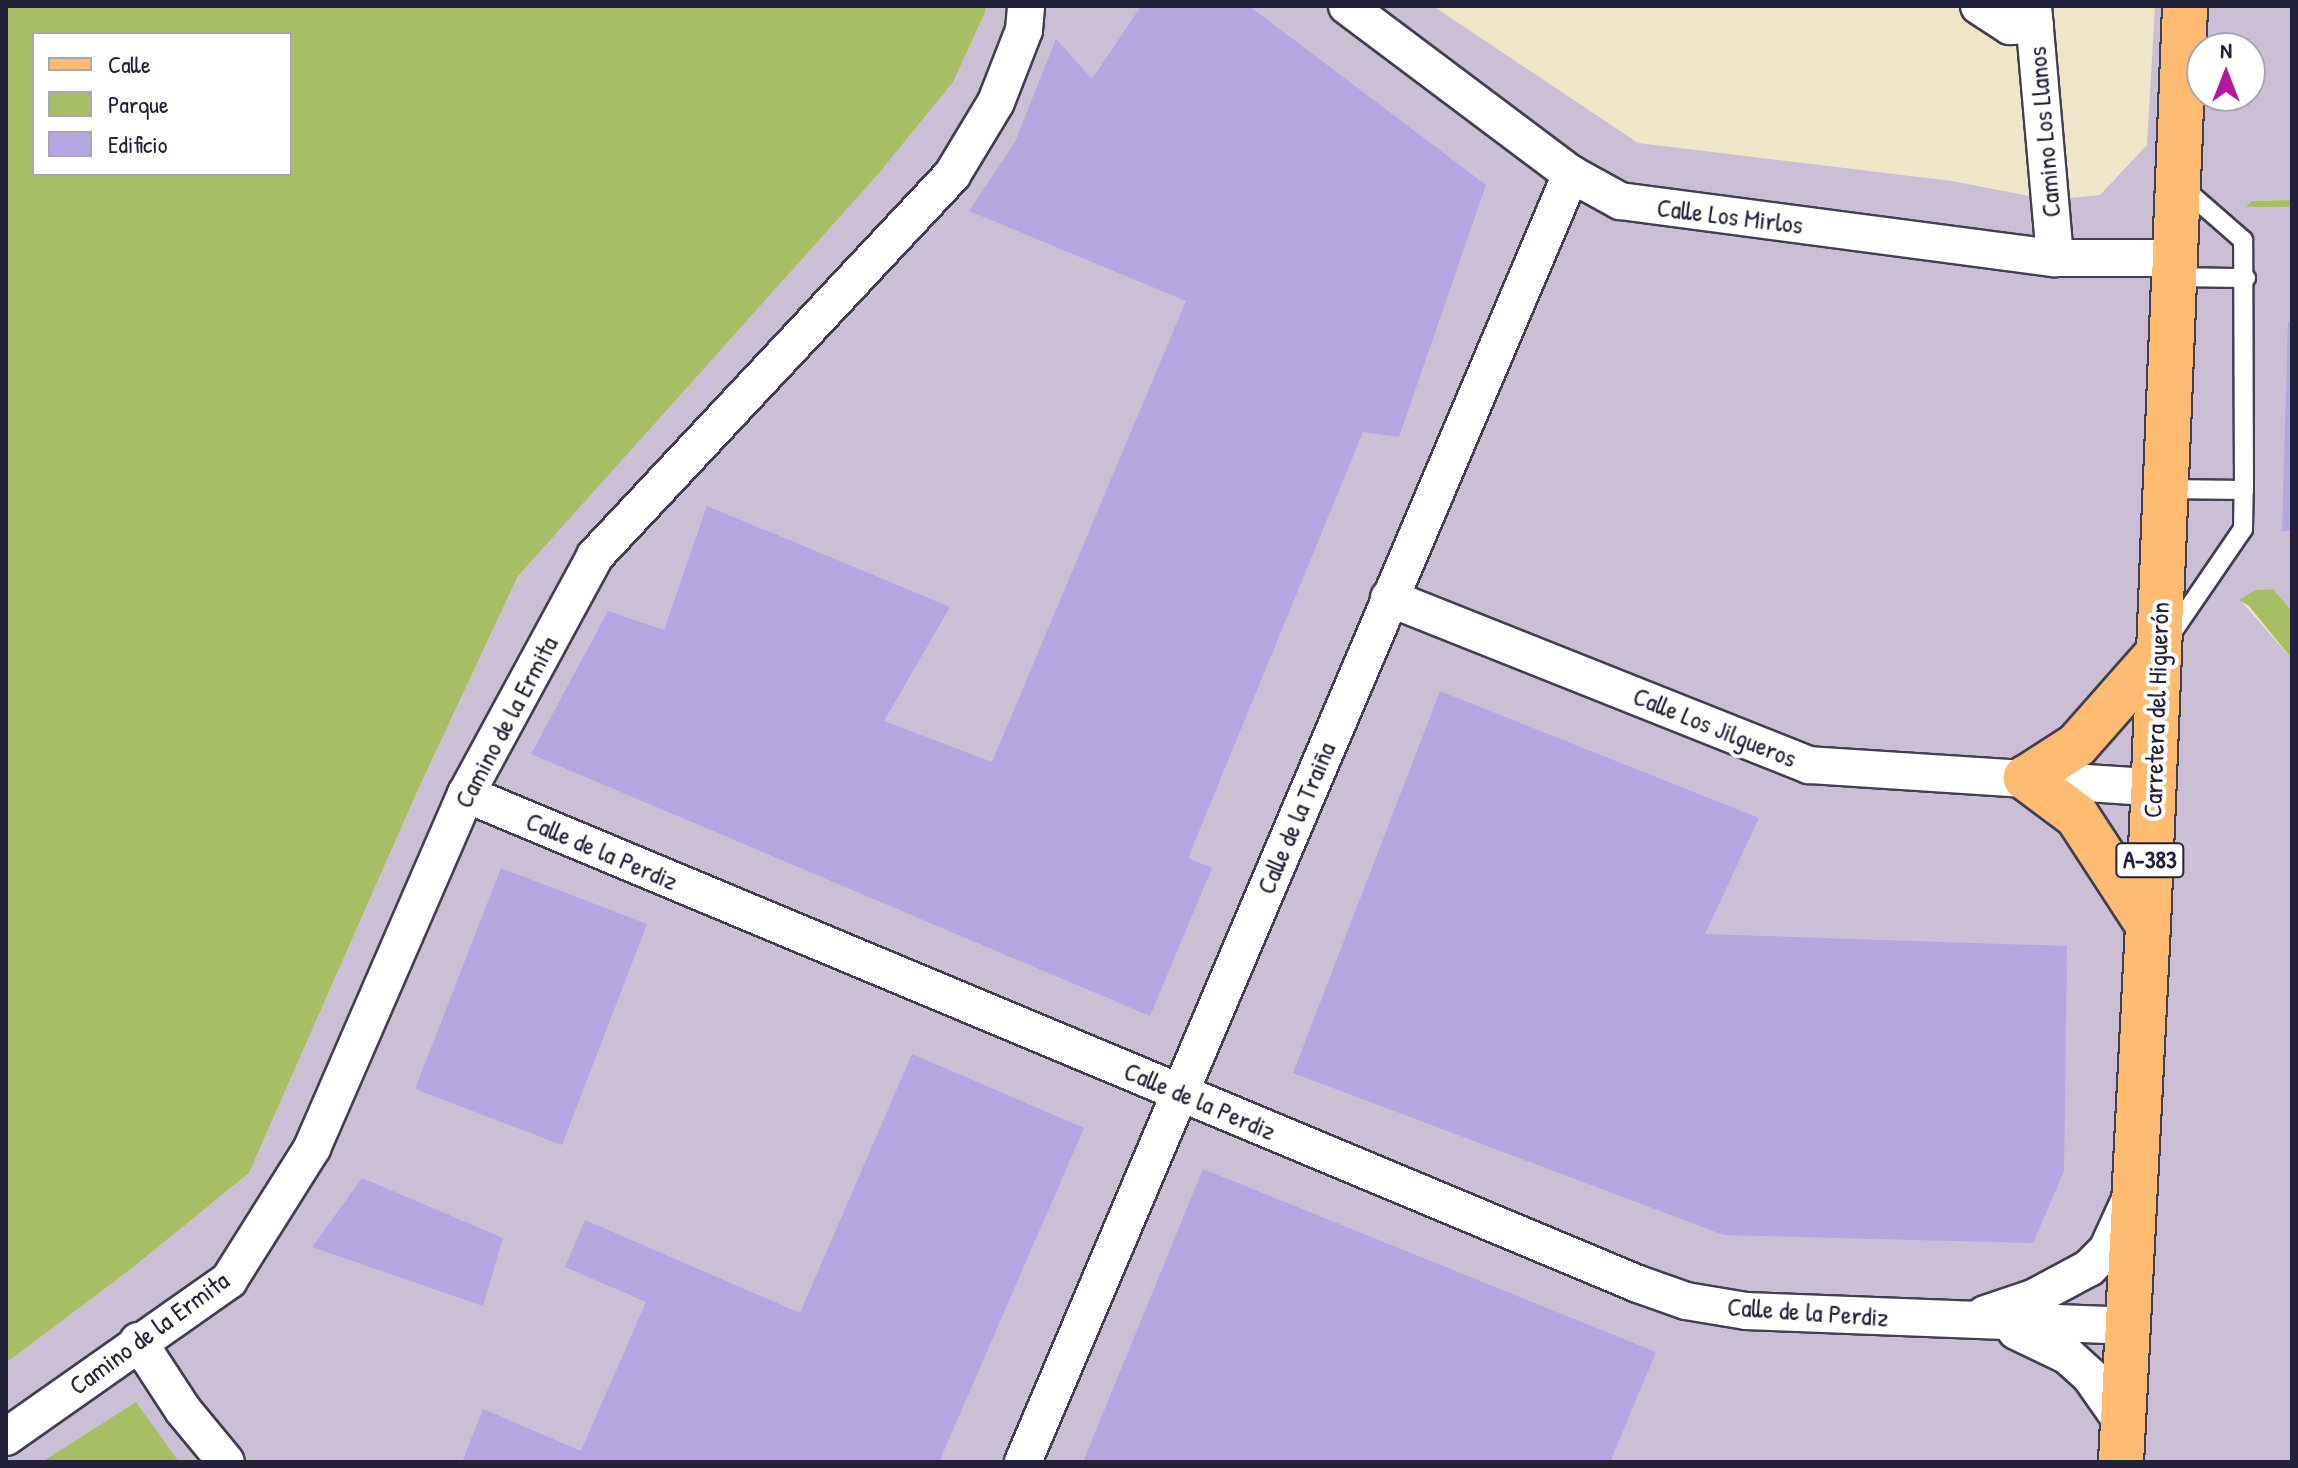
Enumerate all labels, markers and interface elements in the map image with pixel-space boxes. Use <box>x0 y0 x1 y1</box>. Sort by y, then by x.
legend <box>32 32 292 176</box>
north arrow <box>2186 32 2266 112</box>
text: N <box>2220 35 2232 65</box>
street label: Camino Los Llanos <box>2021 45 2067 219</box>
text: Calle <box>108 48 150 80</box>
text: Parque <box>108 88 168 120</box>
text: Edificio <box>108 128 167 160</box>
street label: Calle Los Mirlos <box>1655 192 1805 240</box>
street label: Carretera del Higuerón <box>2137 601 2175 819</box>
street label: Camino de la Ermita <box>448 631 564 813</box>
street label: Calle Los Jilgueros <box>1629 680 1801 774</box>
street label: Calle de la Traiña <box>1250 737 1342 899</box>
street label: Calle de la Perdiz <box>522 805 682 897</box>
road number: A-383 <box>2114 840 2186 880</box>
street label: Calle de la Perdiz <box>1120 1055 1280 1147</box>
street label: Camino de la Ermita <box>63 1265 235 1401</box>
street label: Calle de la Perdiz <box>1726 1291 1890 1333</box>

